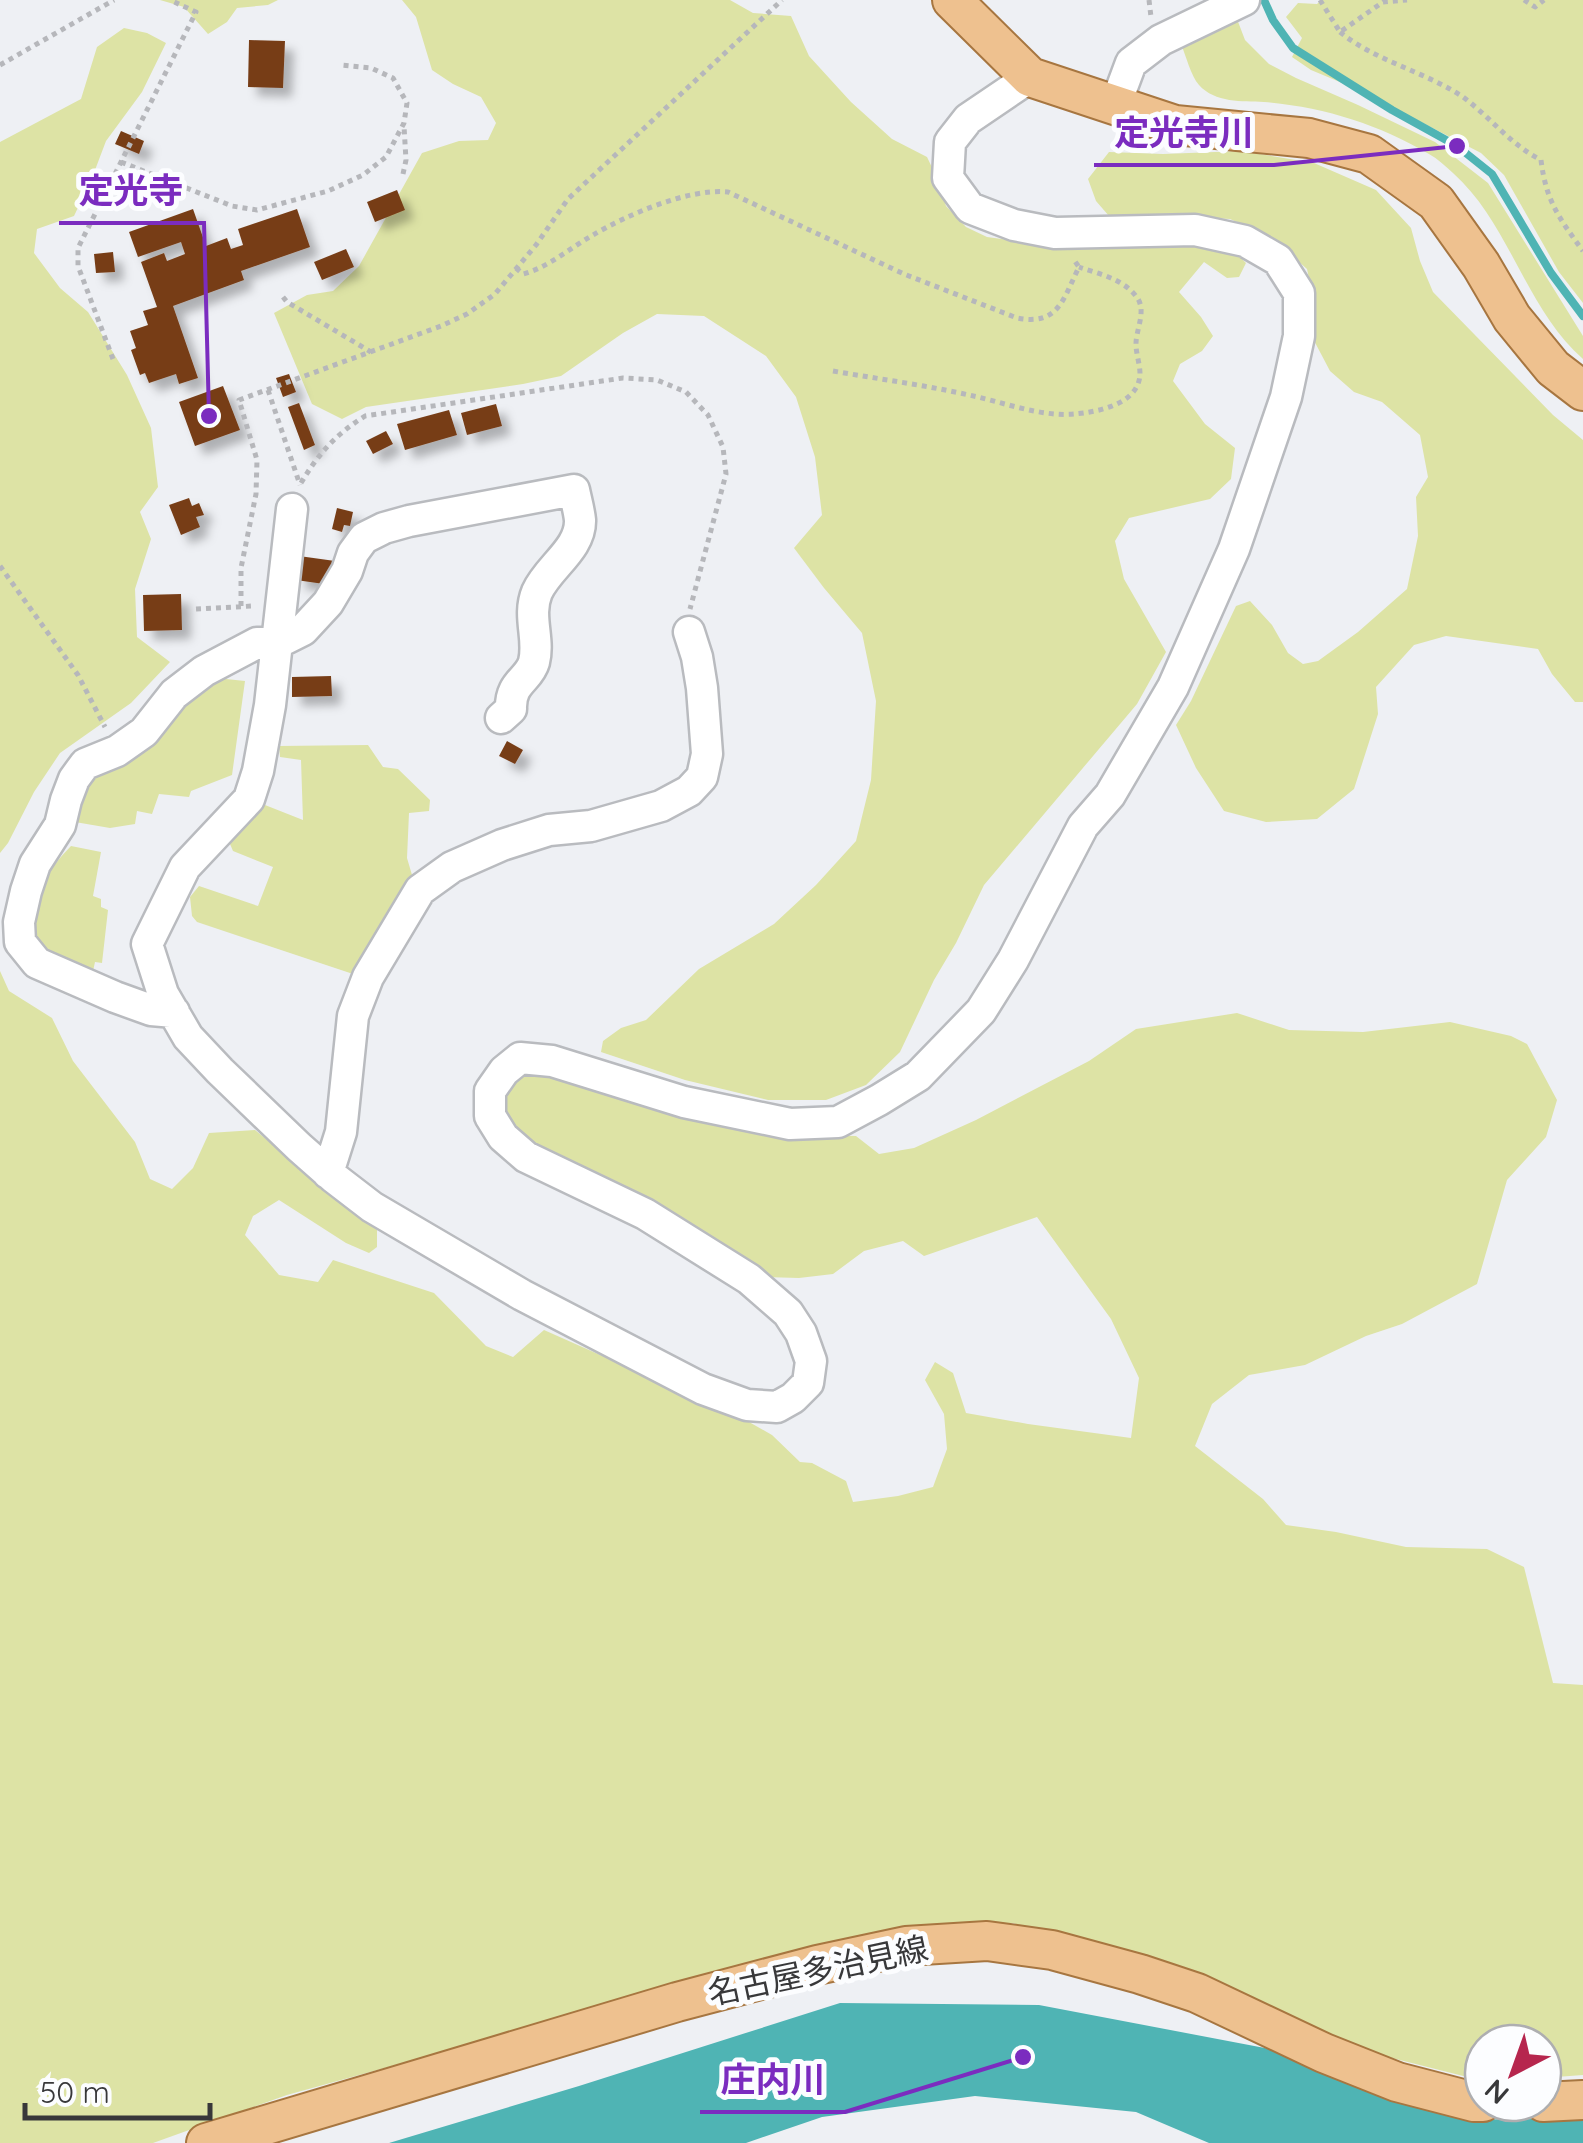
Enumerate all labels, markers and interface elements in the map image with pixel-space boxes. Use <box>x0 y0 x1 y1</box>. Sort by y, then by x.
callout: 定光寺川 <box>1094 100 1274 165</box>
text: 定光寺川 <box>1114 110 1254 154</box>
callout: 定光寺 <box>59 158 204 223</box>
text: 定光寺 <box>78 168 184 212</box>
street label: 名古屋多治見線 <box>704 1927 932 2013</box>
north arrow <box>1463 2023 1563 2123</box>
callout: 庄内川 <box>700 2047 845 2112</box>
text: 庄内川 <box>720 2057 826 2101</box>
scale bar <box>25 2058 210 2120</box>
text: N <box>1477 2072 1516 2112</box>
text: 50 m <box>40 2073 110 2111</box>

